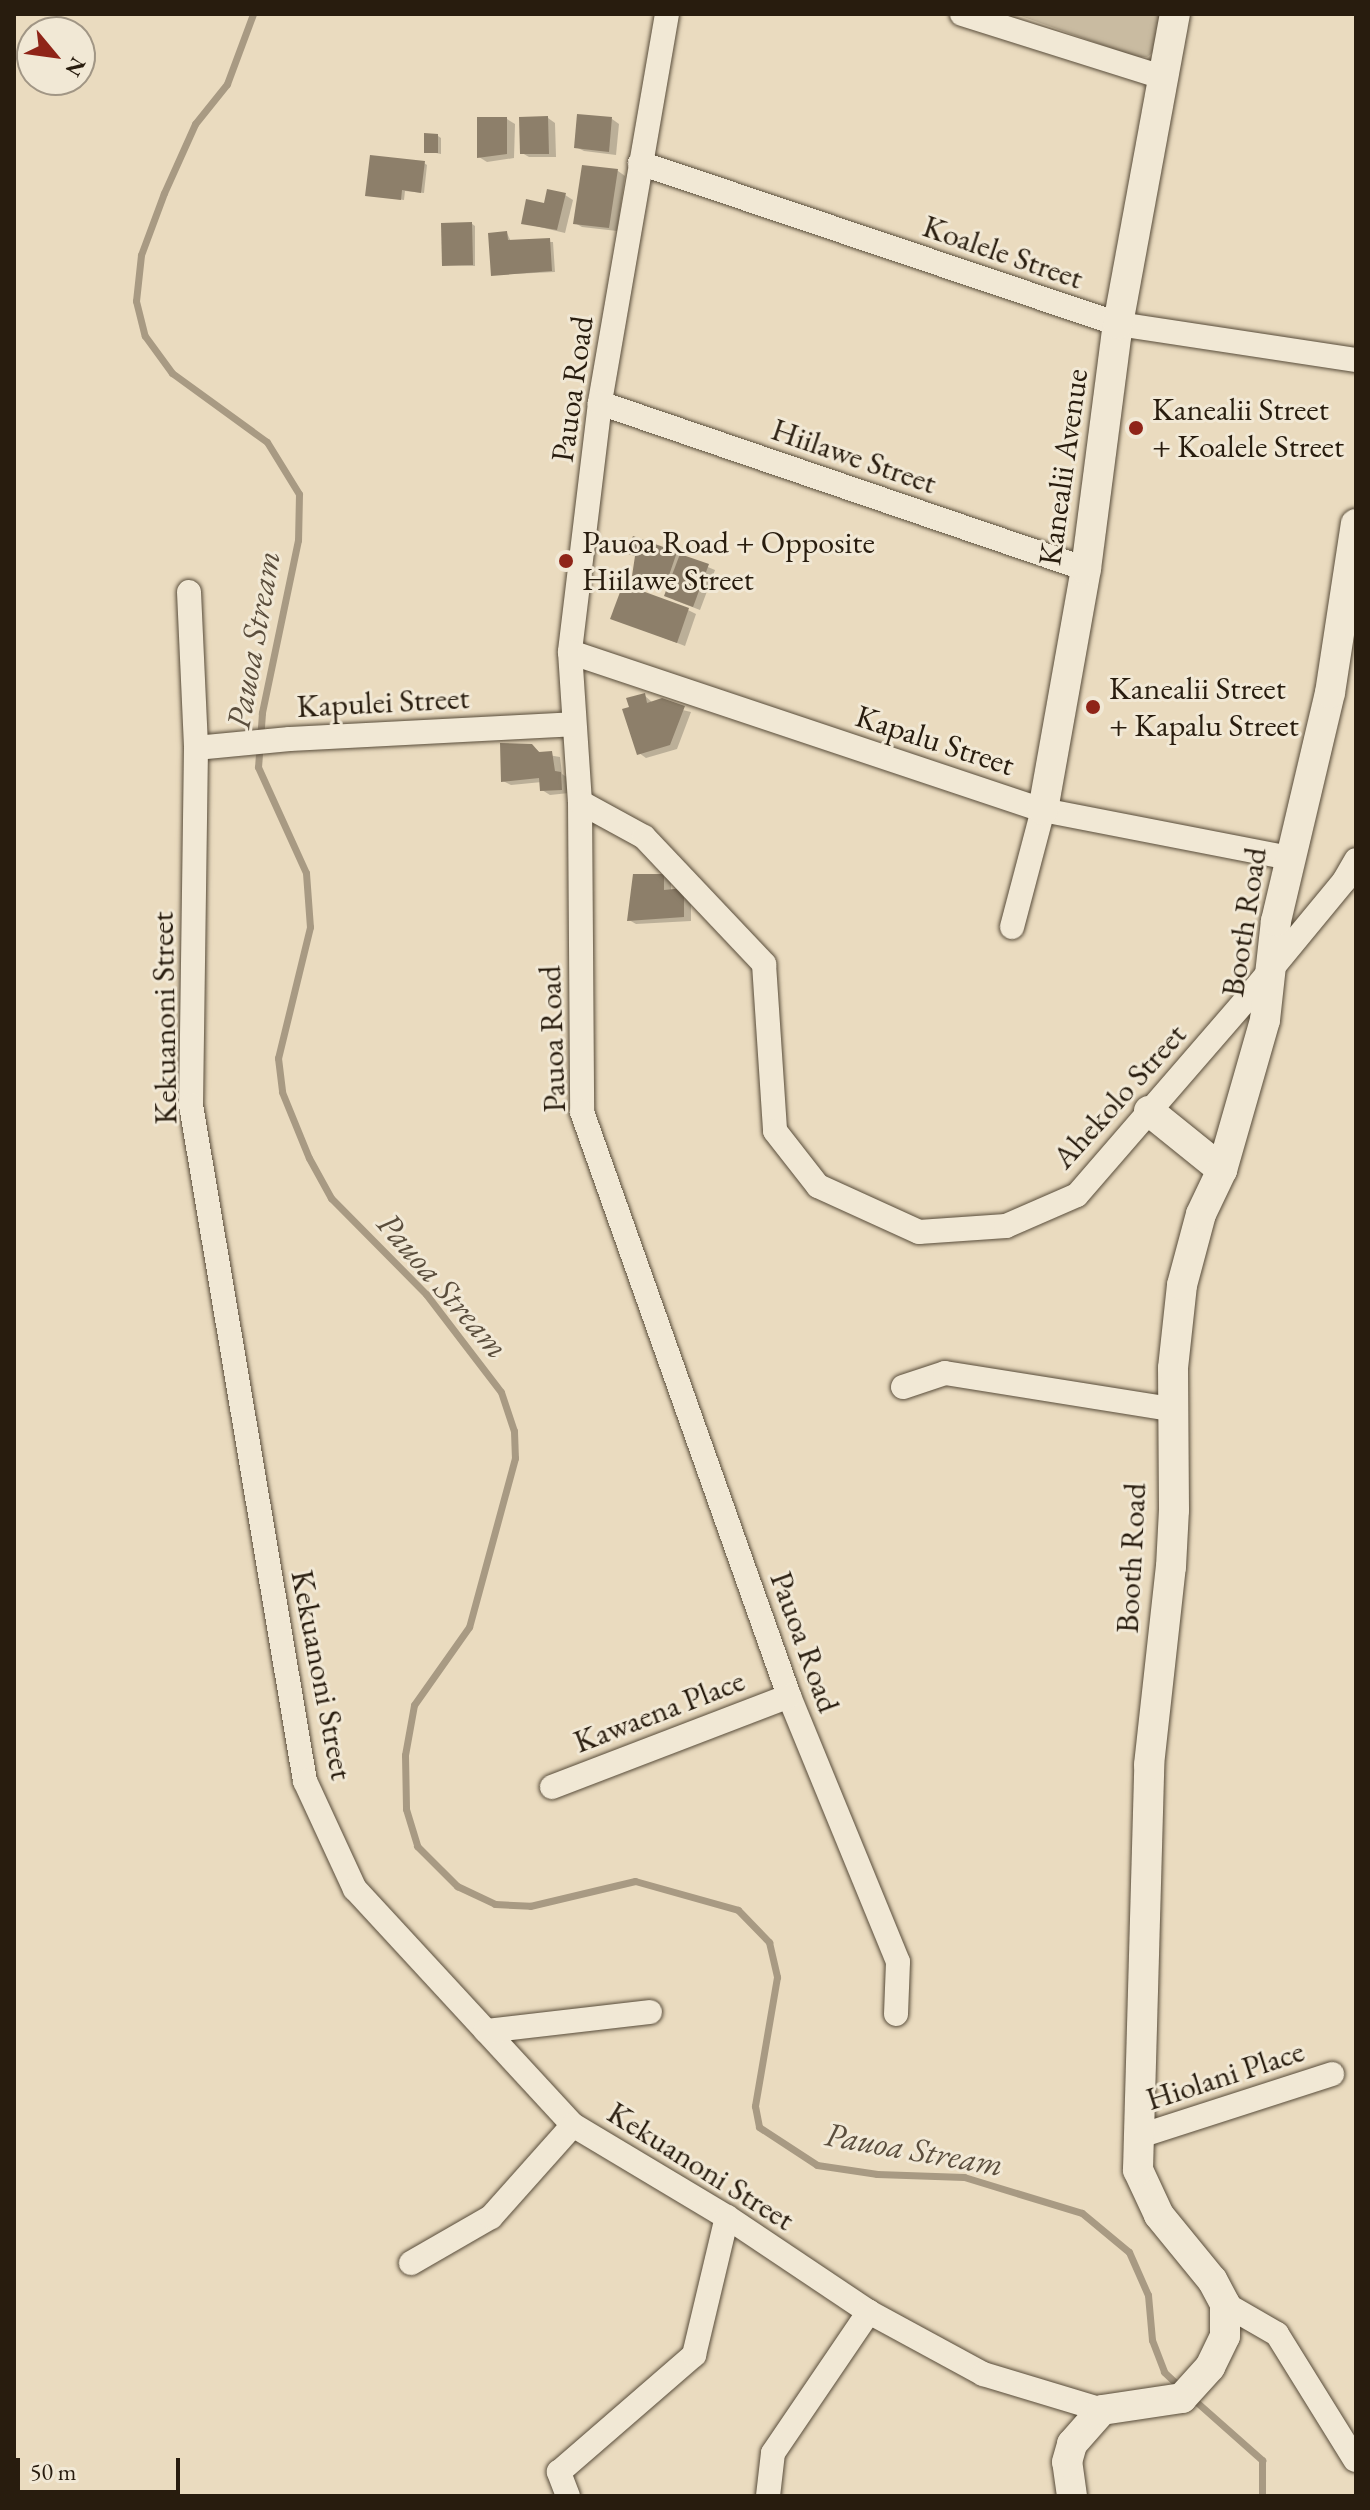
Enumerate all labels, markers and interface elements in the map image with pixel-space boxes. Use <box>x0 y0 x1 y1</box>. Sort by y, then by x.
north arrow <box>16 16 96 96</box>
text: N <box>59 52 93 82</box>
street label: Koalele Street <box>918 207 1088 297</box>
street label: Pauoa Road <box>543 314 601 464</box>
street label: Kanealii Avenue <box>1030 366 1096 568</box>
place label: Kanealii Street + Koalele Street <box>1152 391 1344 466</box>
street label: Hiilawe Street <box>767 410 941 502</box>
marker: Kanealii Street + Koalele Street <box>1127 419 1145 437</box>
place label: Pauoa Road + Opposite Hiilawe Street <box>582 524 875 599</box>
water label: Pauoa Stream <box>217 548 289 732</box>
marker: Pauoa Road + Opposite Hiilawe Street <box>557 552 575 570</box>
place label: Kanealii Street + Kapalu Street <box>1109 670 1299 745</box>
street label: Kapulei Street <box>296 678 470 726</box>
street label: Kapalu Street <box>851 696 1019 784</box>
marker: Kanealii Street + Kapalu Street <box>1084 698 1102 716</box>
street label: Booth Road <box>1213 845 1275 999</box>
street label: Kekuanoni Street <box>143 911 185 1125</box>
street label: Pauoa Road <box>530 965 574 1113</box>
street label: Ahekolo Street <box>1044 1016 1194 1176</box>
water label: Pauoa Stream <box>369 1204 517 1366</box>
street label: Booth Road <box>1108 1482 1154 1634</box>
street label: Pauoa Road <box>762 1566 848 1718</box>
street label: Kekuanoni Street <box>283 1567 361 1783</box>
street label: Kawaena Place <box>568 1661 750 1761</box>
street label: Hiolani Place <box>1141 2031 1309 2119</box>
street label: Kekuanoni Street <box>600 2093 802 2239</box>
water label: Pauoa Stream <box>822 2113 1006 2185</box>
scale bar <box>20 2442 184 2492</box>
text: 50 m <box>30 2456 77 2487</box>

